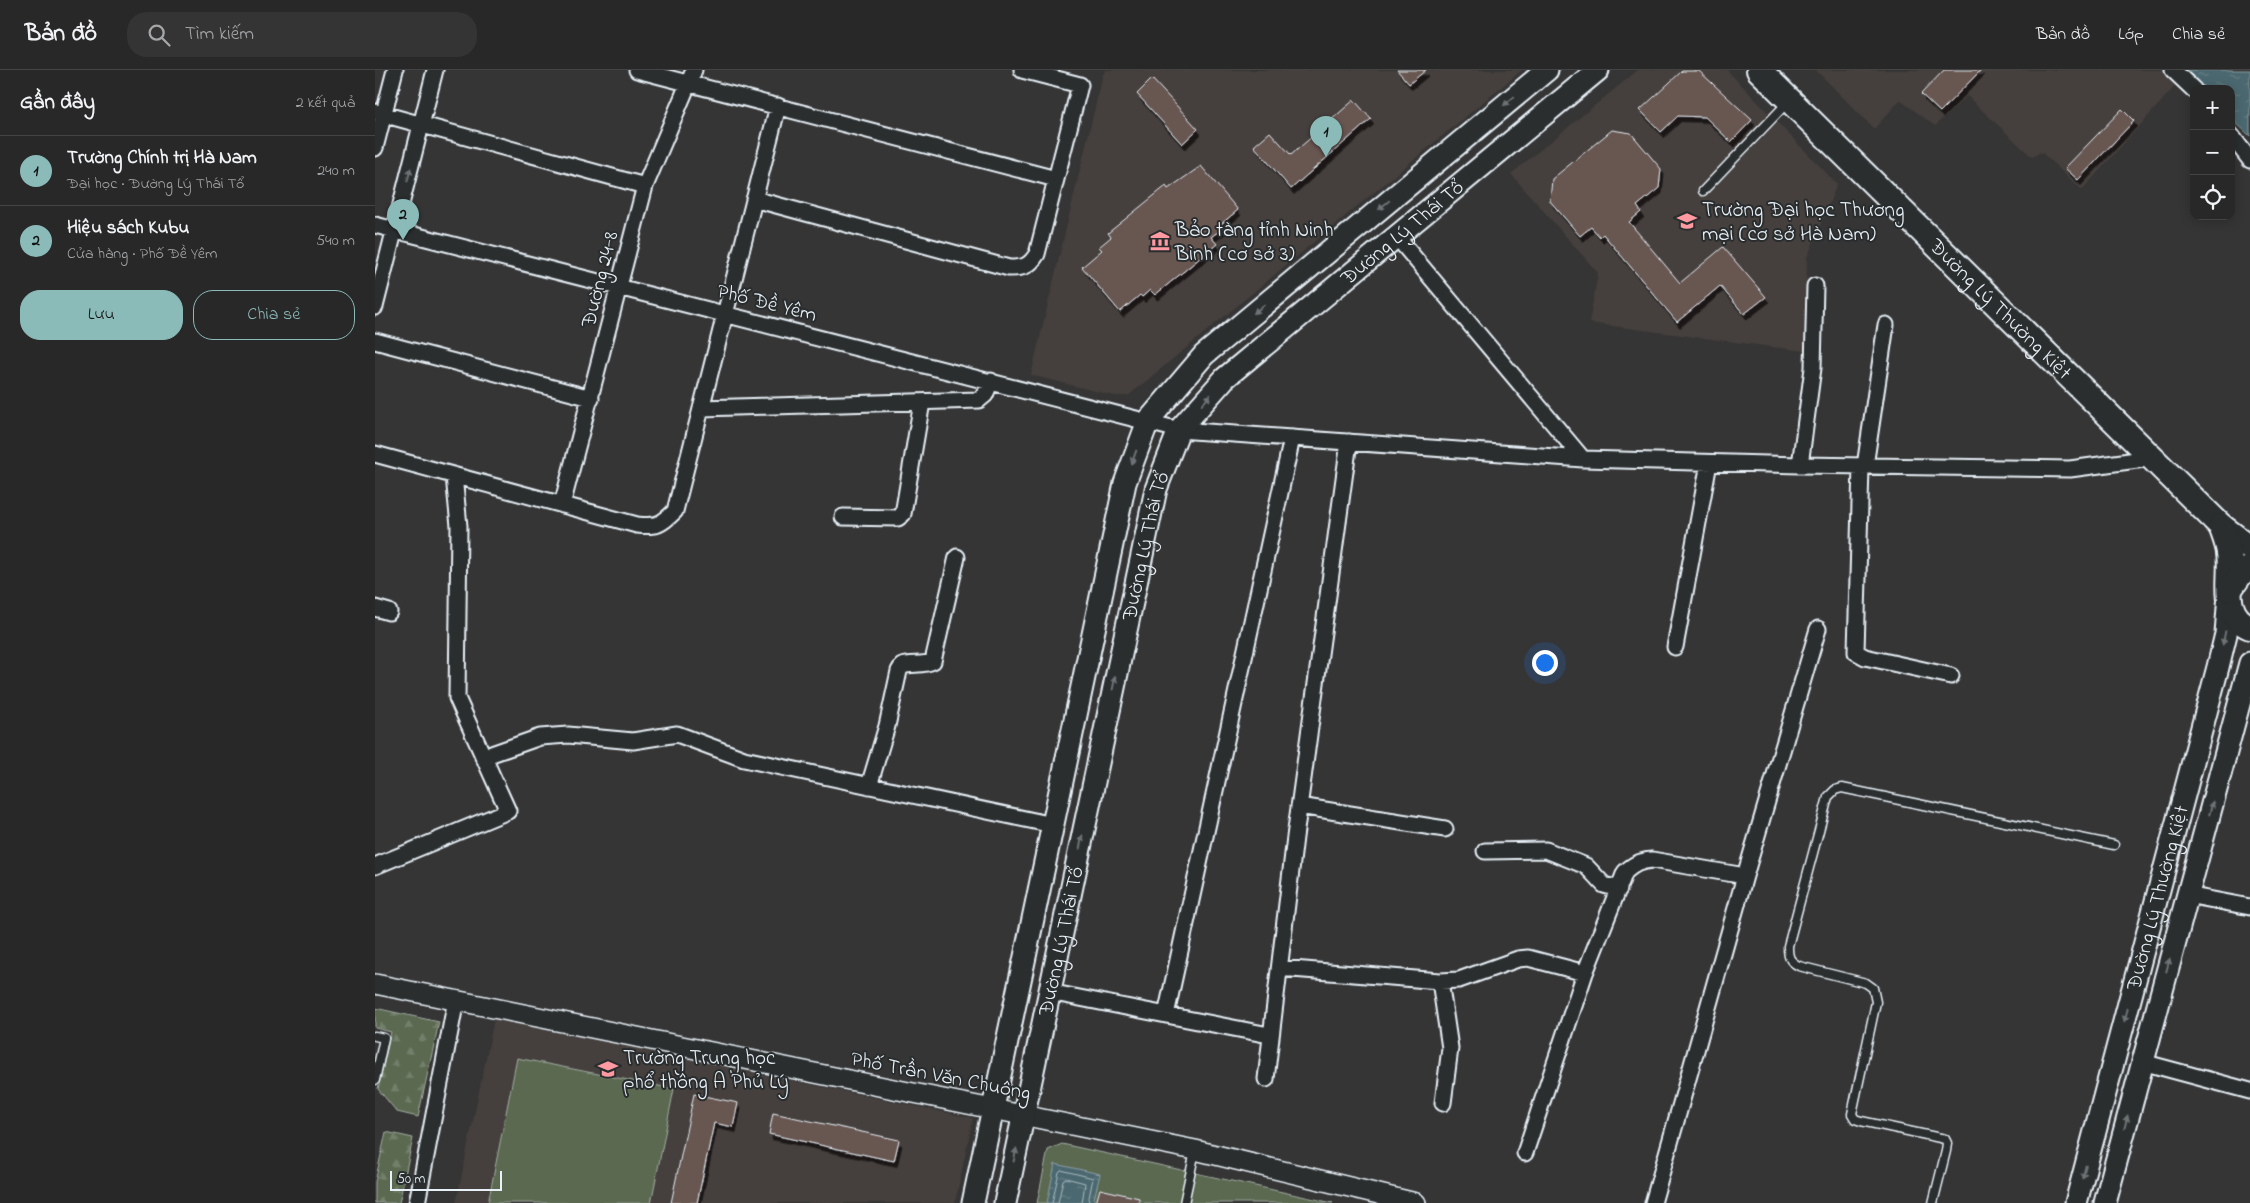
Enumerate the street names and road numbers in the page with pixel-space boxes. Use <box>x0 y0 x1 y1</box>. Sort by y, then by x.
street label: Đường Lý Thái Tổ <box>1334 173 1471 294</box>
street label: Đường 24-8 <box>574 228 629 332</box>
street label: Đường Lý Thường Kiệt <box>1921 232 2078 388</box>
street label: Phố Đề Yêm <box>713 277 820 331</box>
street label: Đường Lý Thái Tổ <box>1115 467 1178 624</box>
street label: Đường Lý Thường Kiệt <box>2120 802 2198 995</box>
street label: Đường Lý Thái Tổ <box>1032 864 1093 1020</box>
street label: Phố Trần Văn Chuông <box>848 1045 1033 1111</box>

